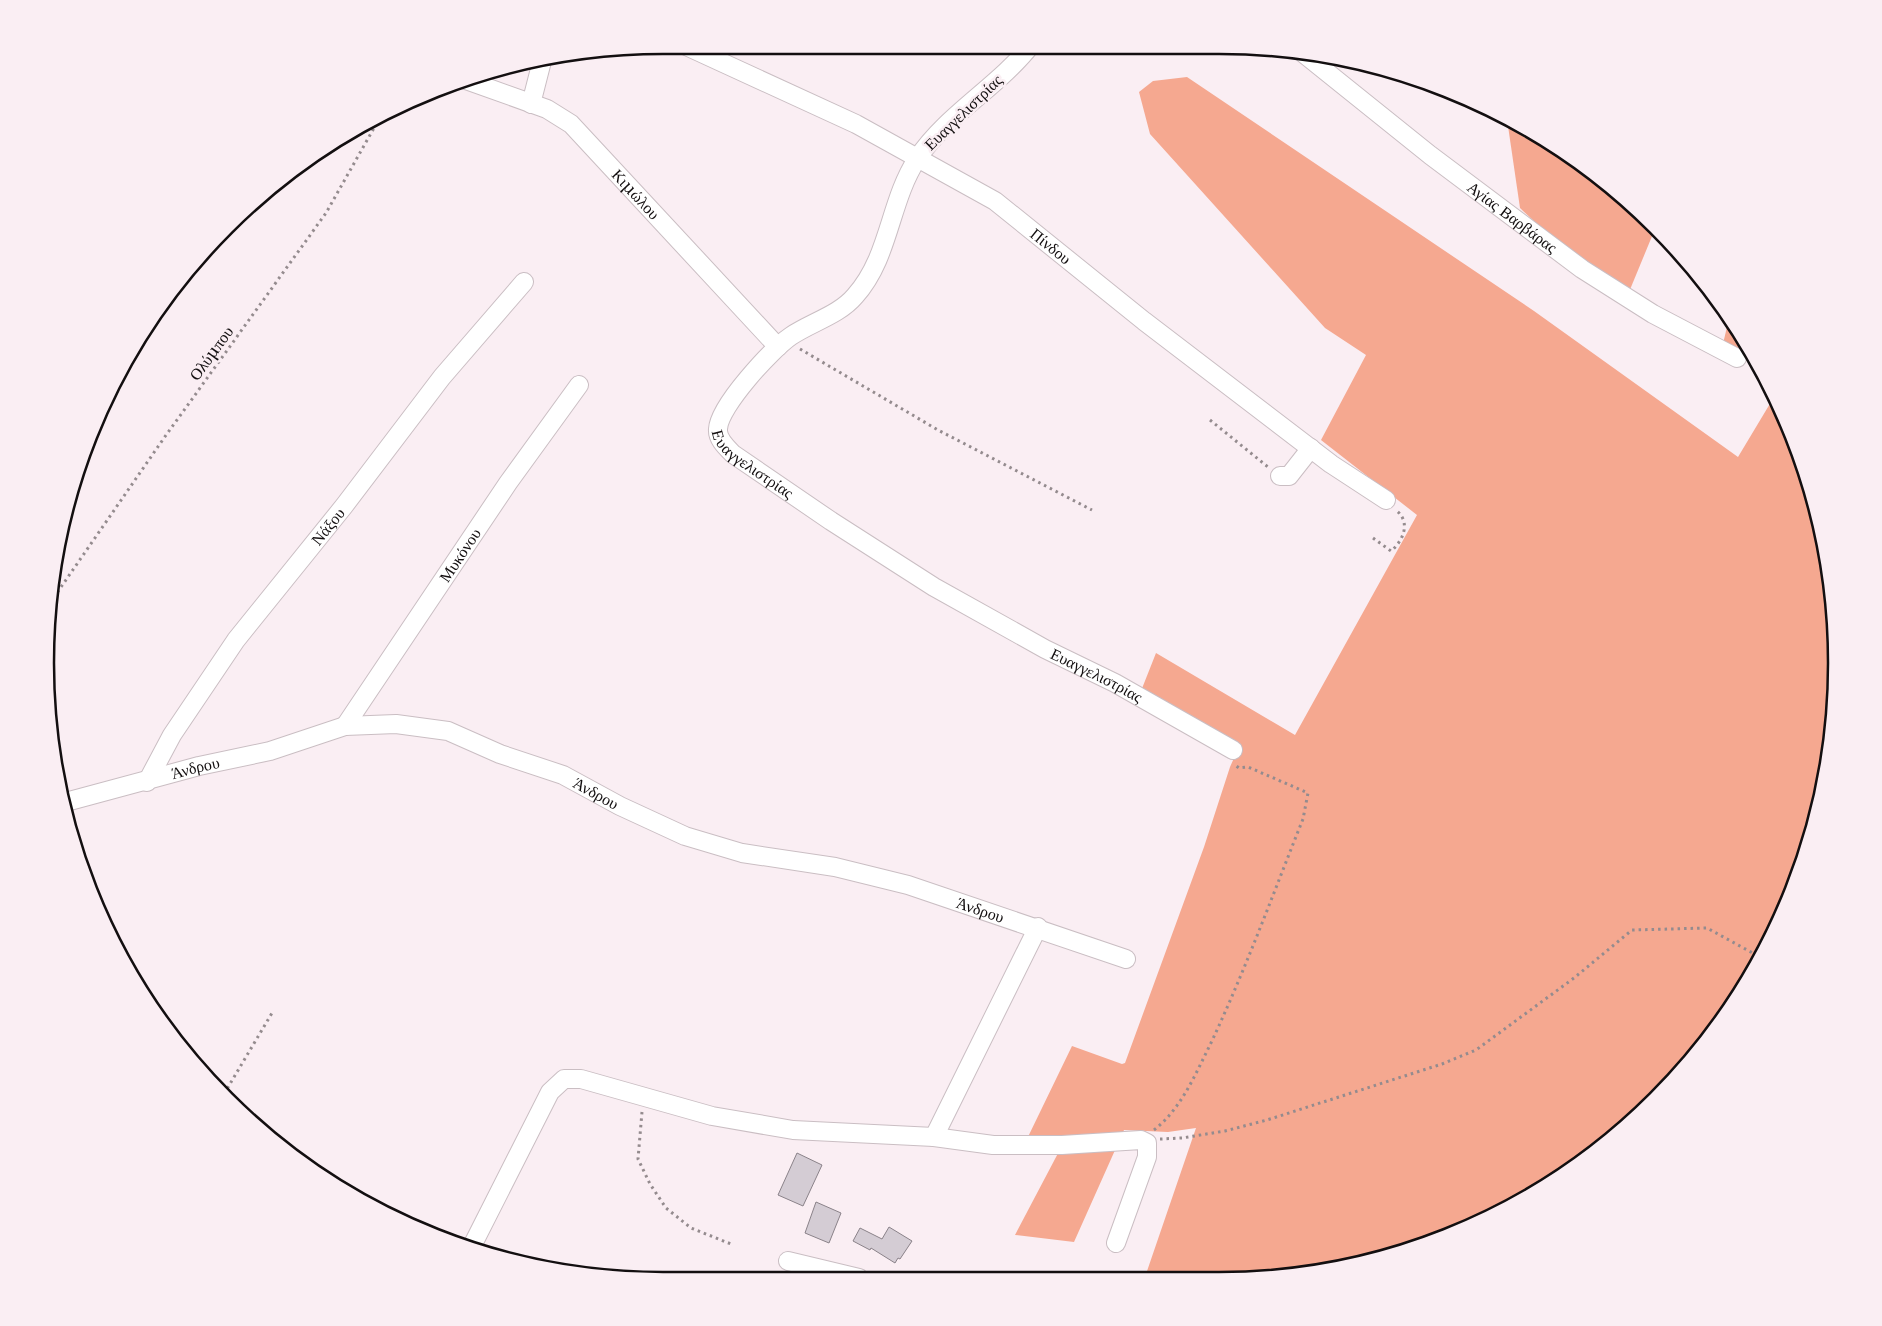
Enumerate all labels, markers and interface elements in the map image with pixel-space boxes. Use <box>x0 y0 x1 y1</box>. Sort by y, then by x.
street label: Ευαγγελιστρίας <box>920 69 1007 154</box>
street label: Κιμώλου <box>608 165 664 224</box>
street label: Αγίας Βαρβάρας <box>1464 177 1562 258</box>
street label: Πίνδου <box>1027 224 1075 268</box>
street label: Ολύμπου <box>185 322 237 384</box>
street label: Ευαγγελιστρίας <box>708 427 798 503</box>
street label: Νάξου <box>307 503 349 549</box>
street label: Μυκόνου <box>434 524 485 586</box>
street label: Ευαγγελιστρίας <box>1047 643 1147 707</box>
street label: Άνδρου <box>169 752 221 783</box>
street label: Άνδρου <box>570 773 623 814</box>
street label: Άνδρου <box>954 892 1007 927</box>

